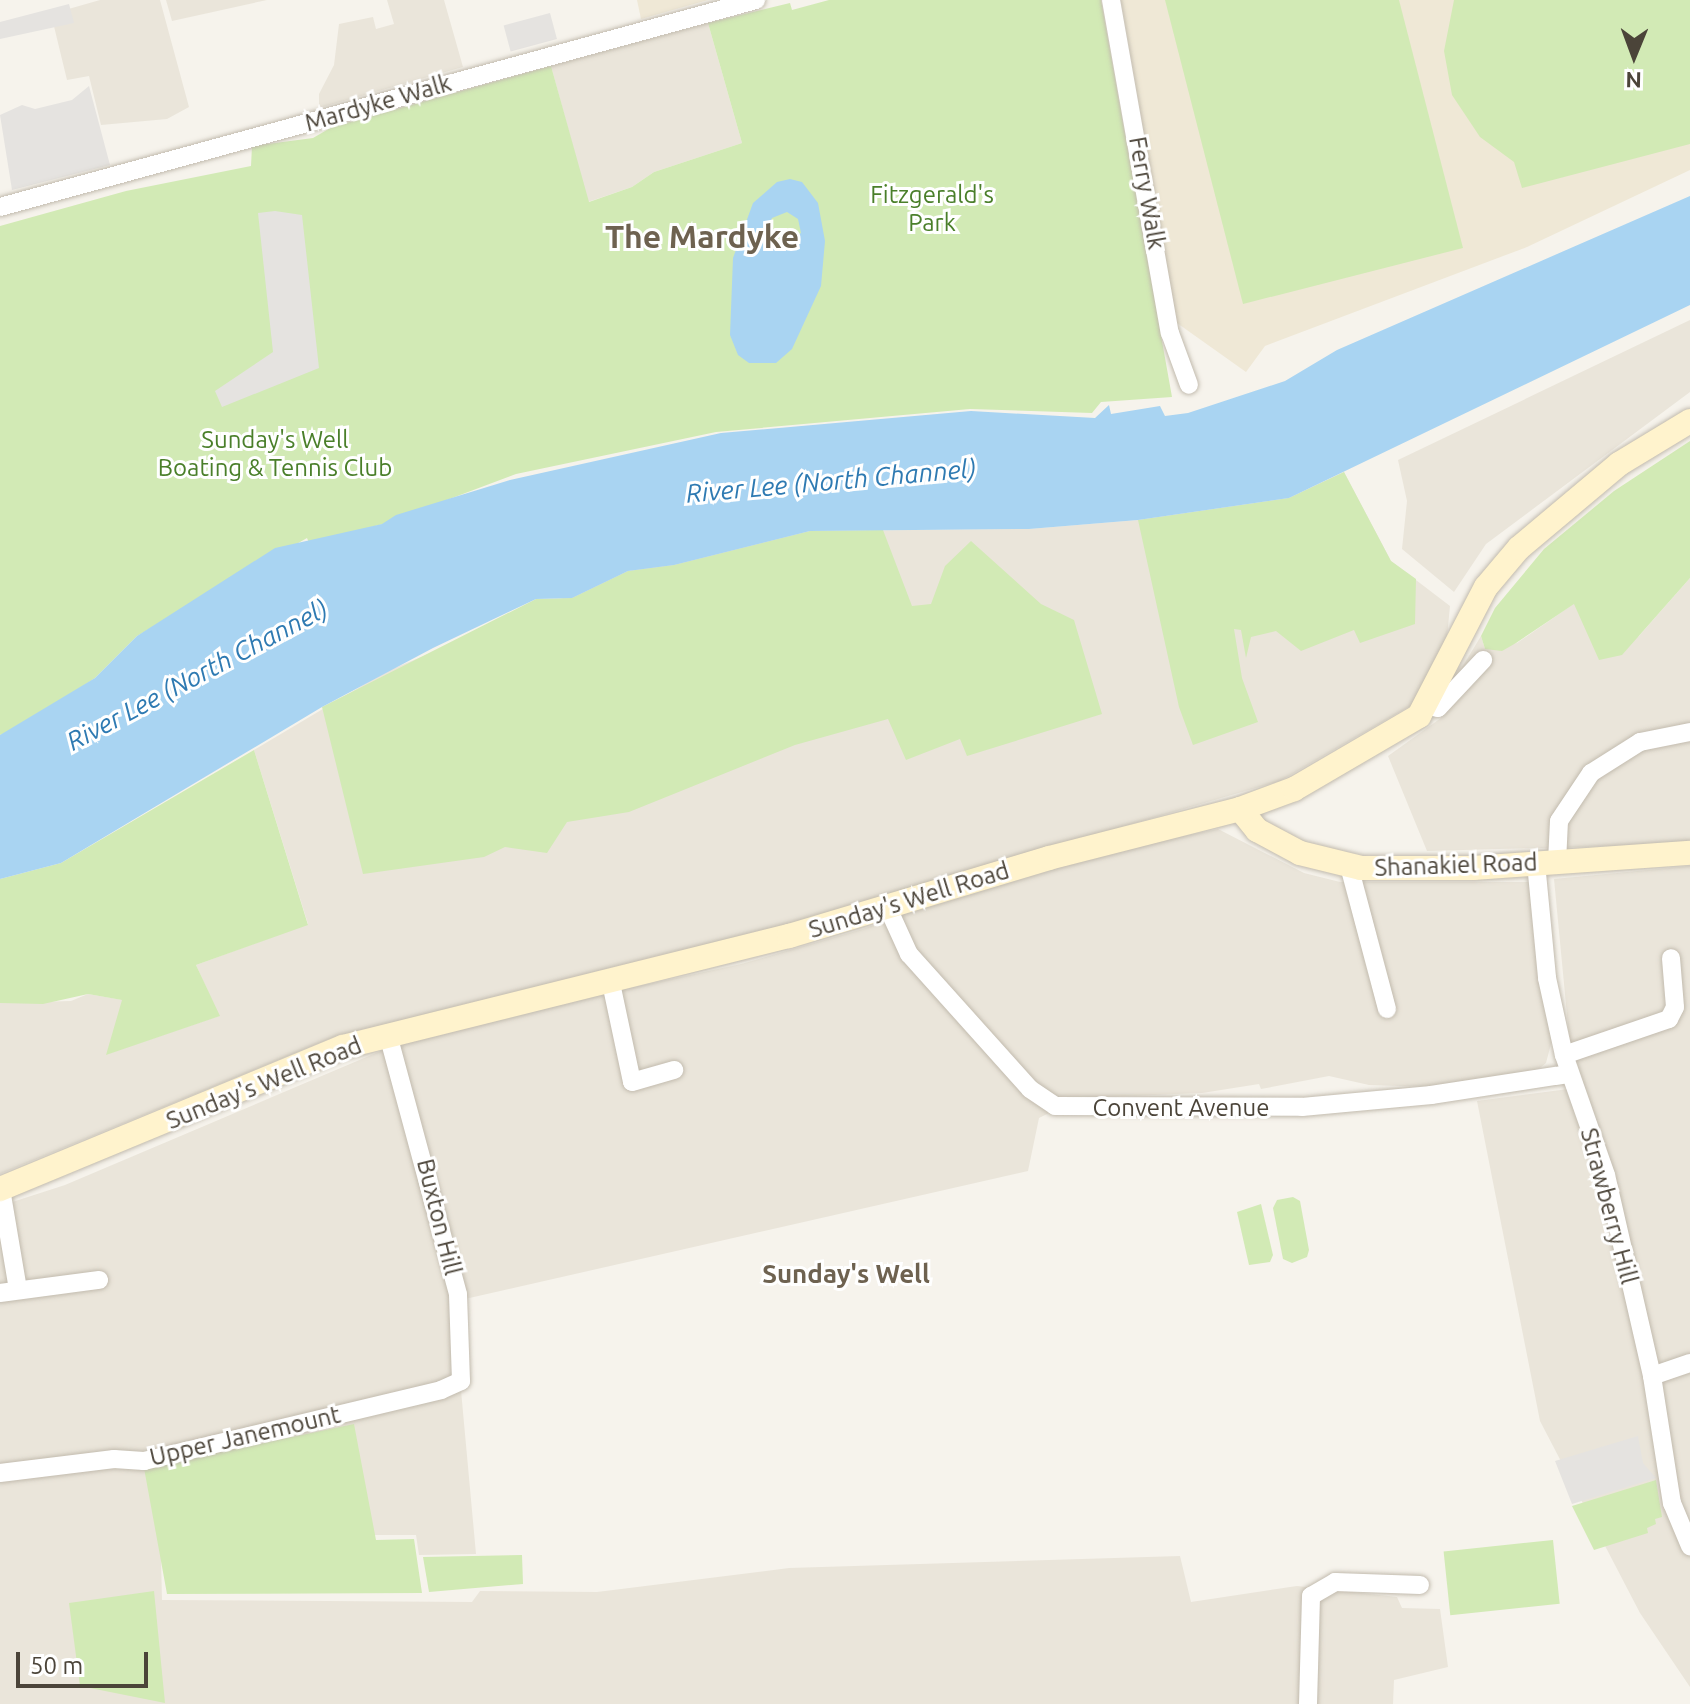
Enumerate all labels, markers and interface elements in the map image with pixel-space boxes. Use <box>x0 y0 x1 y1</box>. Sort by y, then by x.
north arrow <box>1594 16 1674 96</box>
street label: Mardyke Walk <box>302 68 454 138</box>
text: N <box>1625 68 1642 93</box>
street label: Ferry Walk <box>1123 134 1171 252</box>
park label: Fitzgerald's Park <box>870 181 994 237</box>
district label: The Mardyke <box>605 217 799 255</box>
park label: Sunday's Well Boating & Tennis Club <box>158 426 392 482</box>
water label: River Lee (North Channel) <box>685 453 977 509</box>
water label: River Lee (North Channel) <box>61 593 333 757</box>
street label: Shanakiel Road <box>1374 848 1538 882</box>
street label: Sunday's Well Road <box>805 856 1013 944</box>
street label: Sunday's Well Road <box>162 1031 366 1135</box>
street label: Convent Avenue <box>1093 1094 1269 1122</box>
street label: Strawberry Hill <box>1574 1125 1644 1287</box>
street label: Buxton Hill <box>411 1156 467 1278</box>
district label: Sunday's Well <box>762 1258 930 1290</box>
street label: Upper Janemount <box>147 1400 343 1472</box>
scale bar <box>20 1636 152 1686</box>
text: 50 m <box>30 1652 83 1679</box>

